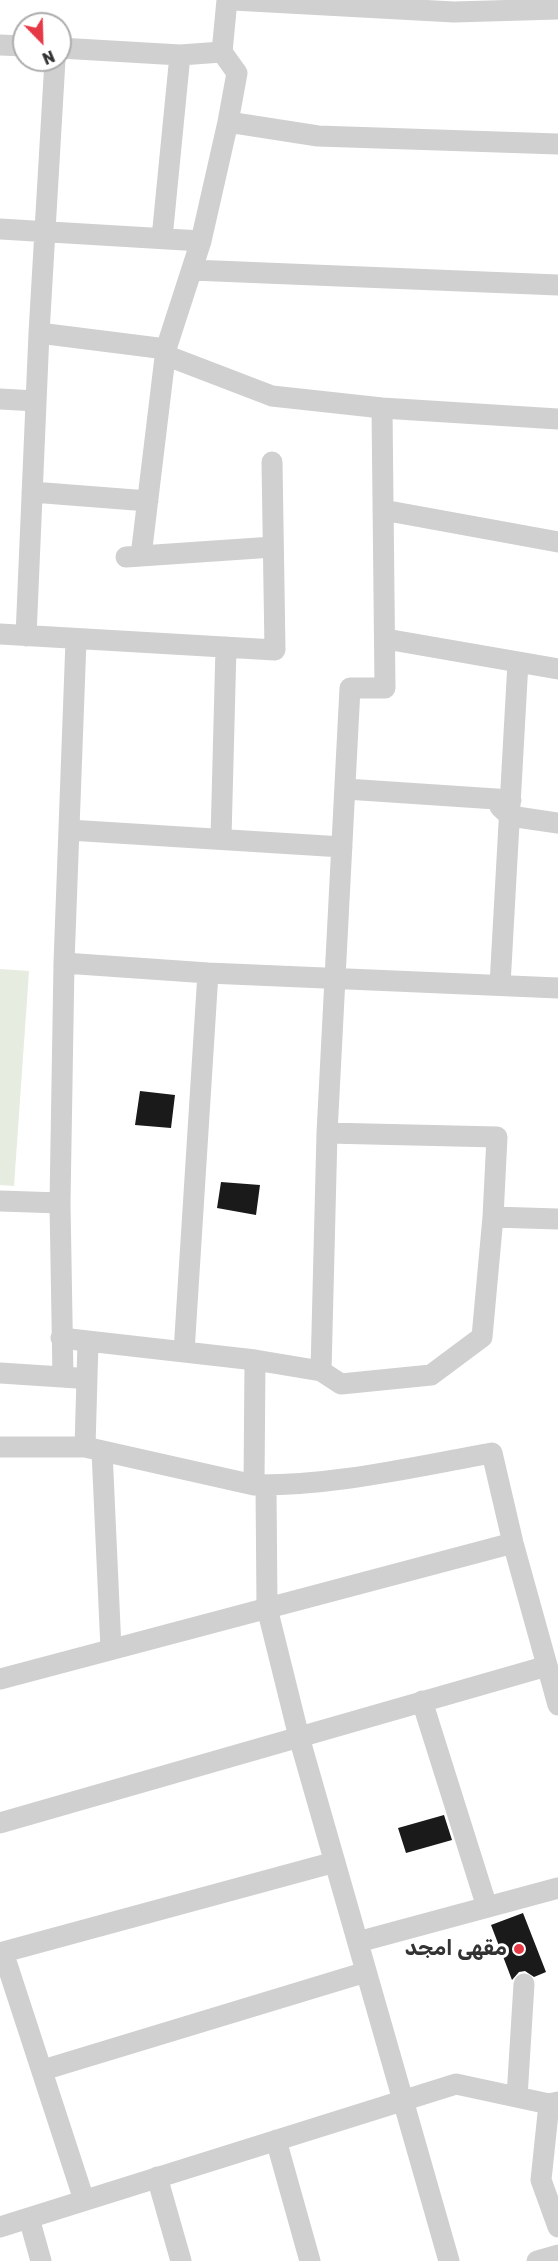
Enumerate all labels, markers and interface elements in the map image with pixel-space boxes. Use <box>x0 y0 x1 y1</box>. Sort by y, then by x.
north arrow <box>12 12 72 72</box>
text: N <box>39 46 57 68</box>
place label: مقهى امجد <box>405 1936 507 1962</box>
marker: مقهى امجد <box>512 1942 526 1956</box>

